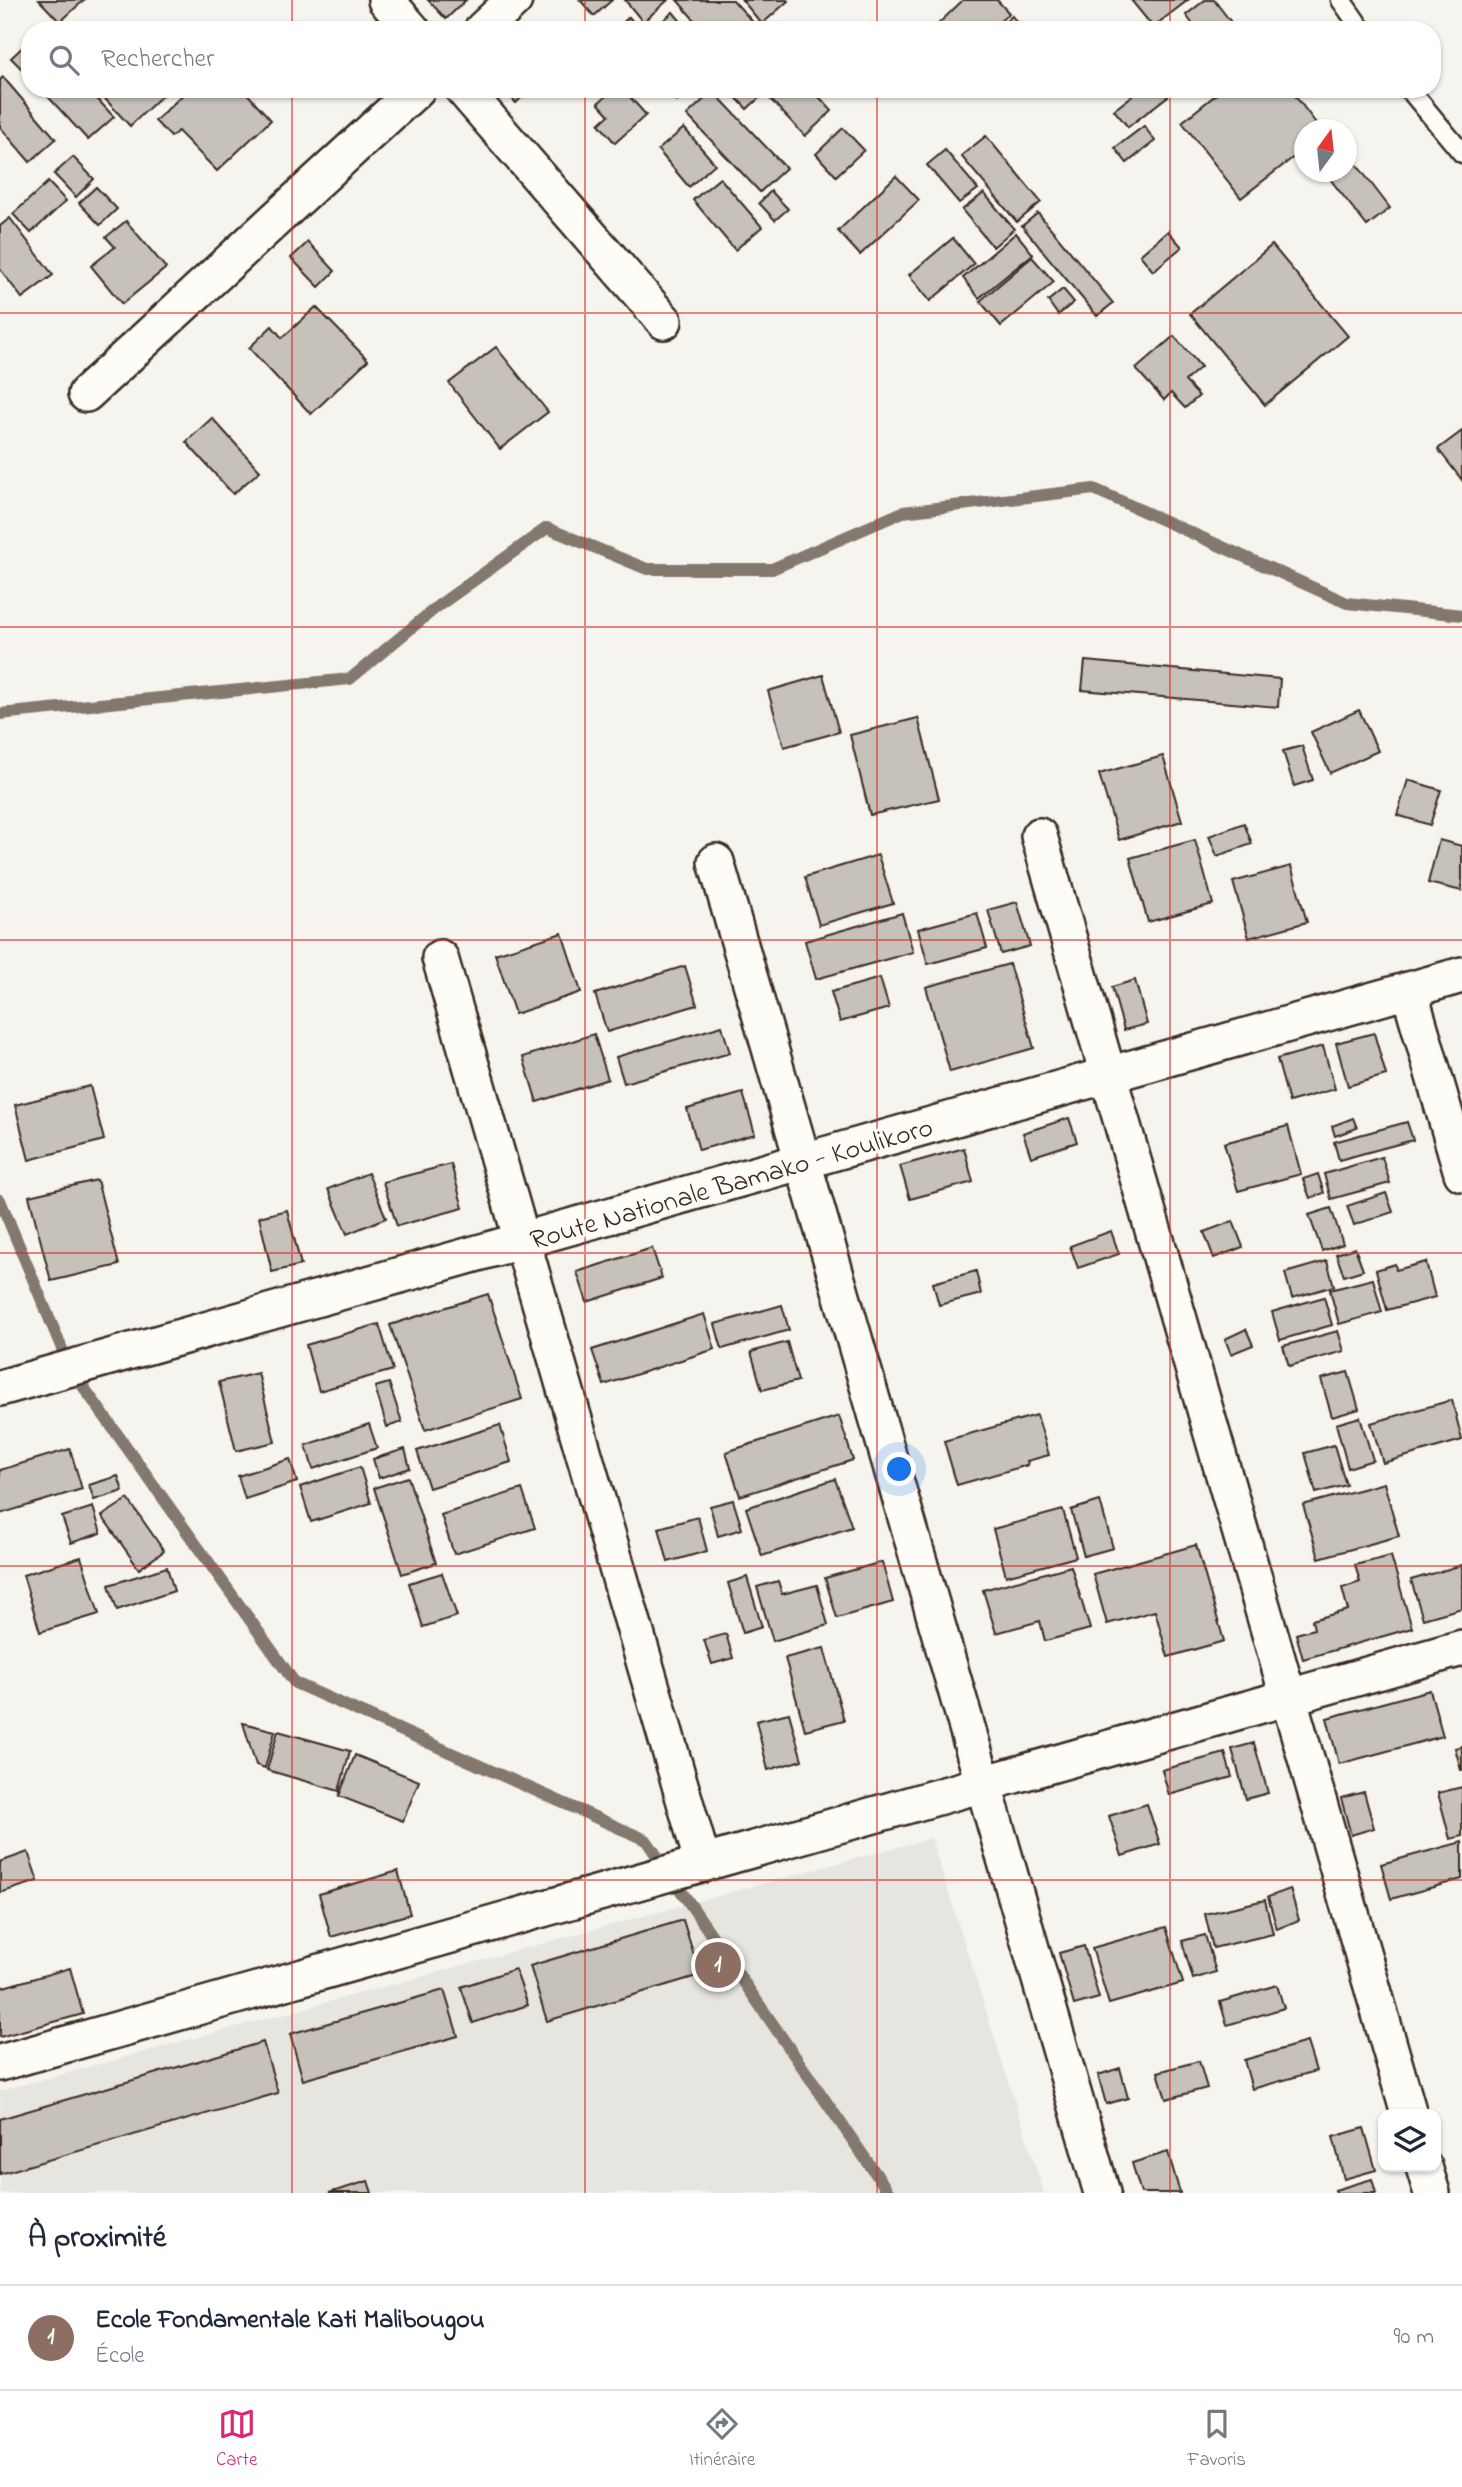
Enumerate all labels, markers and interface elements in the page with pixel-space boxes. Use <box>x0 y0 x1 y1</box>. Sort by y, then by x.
search box <box>21 21 1441 98</box>
icon: search <box>45 41 83 79</box>
text: Rechercher <box>101 41 214 79</box>
north arrow <box>1294 119 1357 182</box>
street label: Route Nationale Bamako - Koulikoro <box>526 1108 938 1263</box>
your location <box>882 1452 916 1486</box>
pin: 1 <box>695 1939 741 1991</box>
map controls <box>1378 2109 1441 2172</box>
button: layers <box>1378 2109 1441 2172</box>
text: À proximité <box>28 2217 166 2261</box>
text: Ecole Fondamentale Kati Malibougou <box>95 2302 484 2340</box>
text: 1 <box>47 2321 55 2354</box>
text: 90 m <box>1394 2321 1434 2354</box>
text: École <box>95 2340 145 2373</box>
tab: Carte <box>216 2405 257 2474</box>
tab: Itinéraire <box>689 2405 755 2474</box>
tab: Favoris <box>1187 2405 1246 2474</box>

